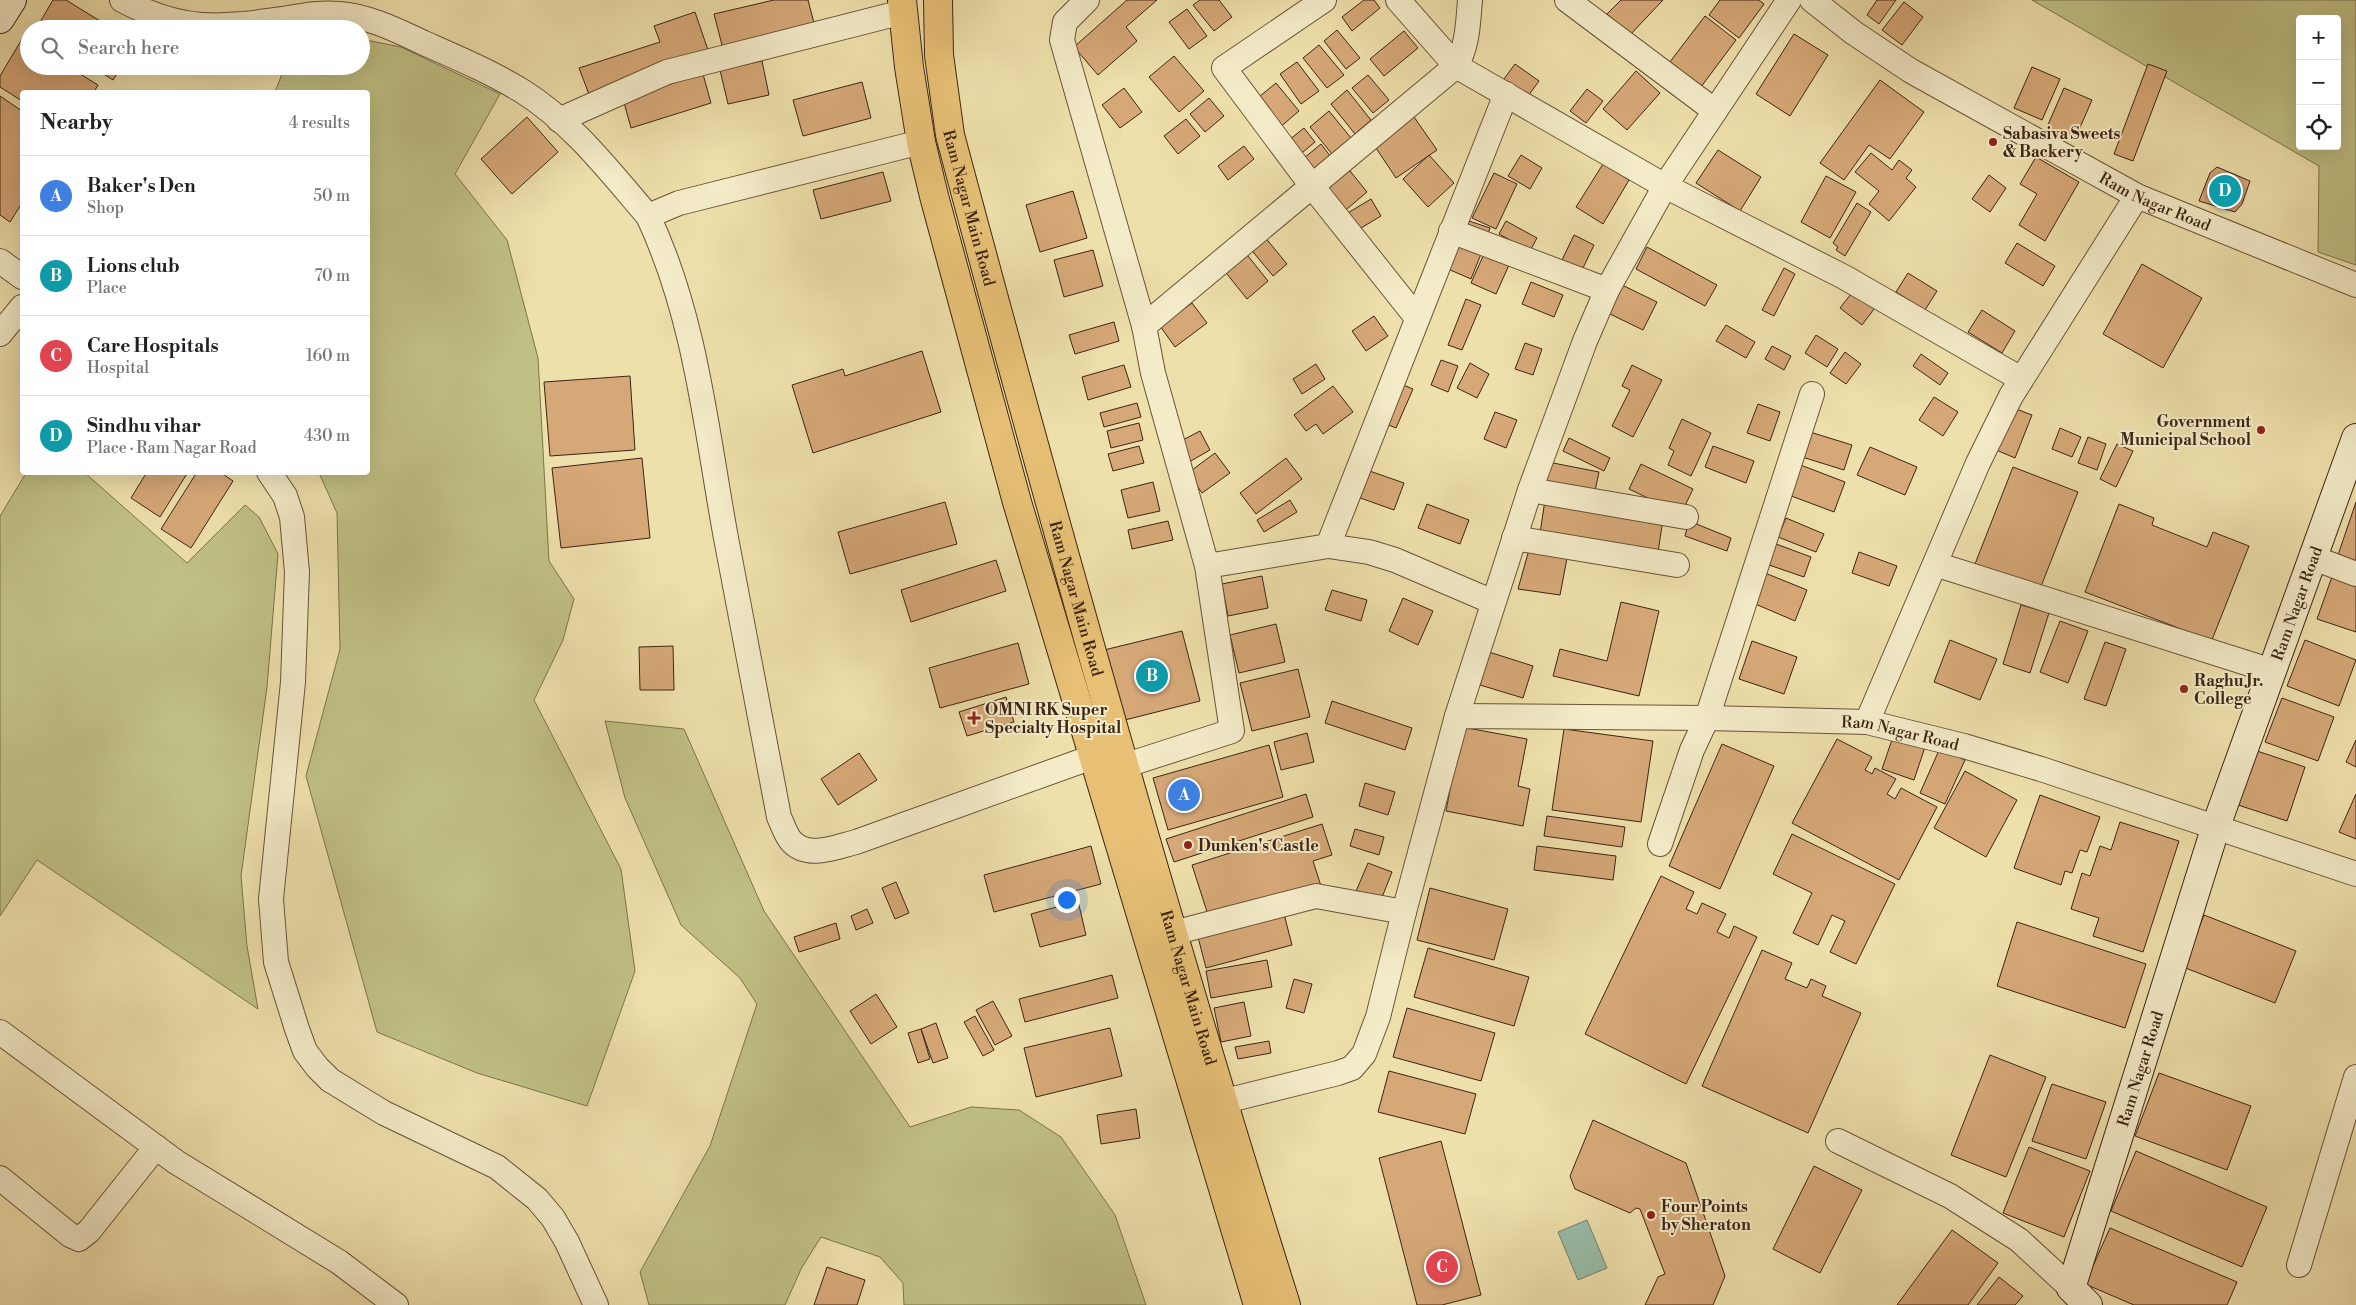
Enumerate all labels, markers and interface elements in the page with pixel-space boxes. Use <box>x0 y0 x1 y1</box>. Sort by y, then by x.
map controls <box>2296 15 2341 150</box>
button: + <box>2296 15 2341 60</box>
search box <box>20 20 370 75</box>
icon: search <box>38 34 66 62</box>
text: Search here <box>78 36 179 60</box>
button: − <box>2296 60 2341 105</box>
button: locate <box>2296 105 2341 150</box>
text: Nearby <box>40 110 113 136</box>
text: 4 results <box>289 113 350 133</box>
place label: Sabasiva Sweets & Backery <box>2003 124 2121 162</box>
street label: Ram Nagar Main Road <box>938 128 999 288</box>
marker: Sabasiva Sweets & Backery <box>1987 136 1999 148</box>
street label: Ram Nagar Road <box>2095 168 2214 236</box>
pin: D <box>2209 172 2241 210</box>
text: Baker's Den <box>87 174 196 198</box>
text: A <box>50 186 62 206</box>
text: 50 m <box>313 186 350 206</box>
text: Shop <box>87 198 124 218</box>
text: Lions club <box>87 254 180 278</box>
text: B <box>50 266 62 286</box>
text: 70 m <box>314 266 350 286</box>
text: Place <box>87 278 127 298</box>
text: Care Hospitals <box>87 334 219 358</box>
text: C <box>50 346 62 366</box>
text: 160 m <box>306 346 350 366</box>
text: Hospital <box>87 358 149 378</box>
place label: Government Municipal School <box>2120 412 2252 450</box>
text: Sindhu vihar <box>87 414 201 438</box>
marker: Government Municipal School <box>2255 424 2267 436</box>
text: D <box>50 426 62 446</box>
text: 430 m <box>304 426 350 446</box>
text: Place · Ram Nagar Road <box>87 438 256 458</box>
street label: Ram Nagar Main Road <box>1044 518 1107 679</box>
street label: Ram Nagar Road <box>2267 544 2327 664</box>
pin: B <box>1136 657 1168 695</box>
place label: Raghu Jr. College <box>2194 671 2263 709</box>
marker: Raghu Jr. College <box>2178 683 2190 695</box>
place label: OMNI RK Super Specialty Hospital <box>985 700 1122 738</box>
marker: OMNI RK Super Specialty Hospital <box>967 711 981 725</box>
street label: Ram Nagar Road <box>1841 712 1961 755</box>
pin: A <box>1168 776 1200 814</box>
place label: Dunken's Castle <box>1198 836 1319 856</box>
marker: Dunken's Castle <box>1182 839 1194 851</box>
your location <box>1054 887 1080 913</box>
street label: Ram Nagar Main Road <box>1155 908 1220 1068</box>
street label: Ram Nagar Road <box>2113 1008 2168 1129</box>
place label: Four Points by Sheraton <box>1661 1197 1751 1235</box>
marker: Four Points by Sheraton <box>1645 1209 1657 1221</box>
pin: C <box>1426 1248 1458 1286</box>

